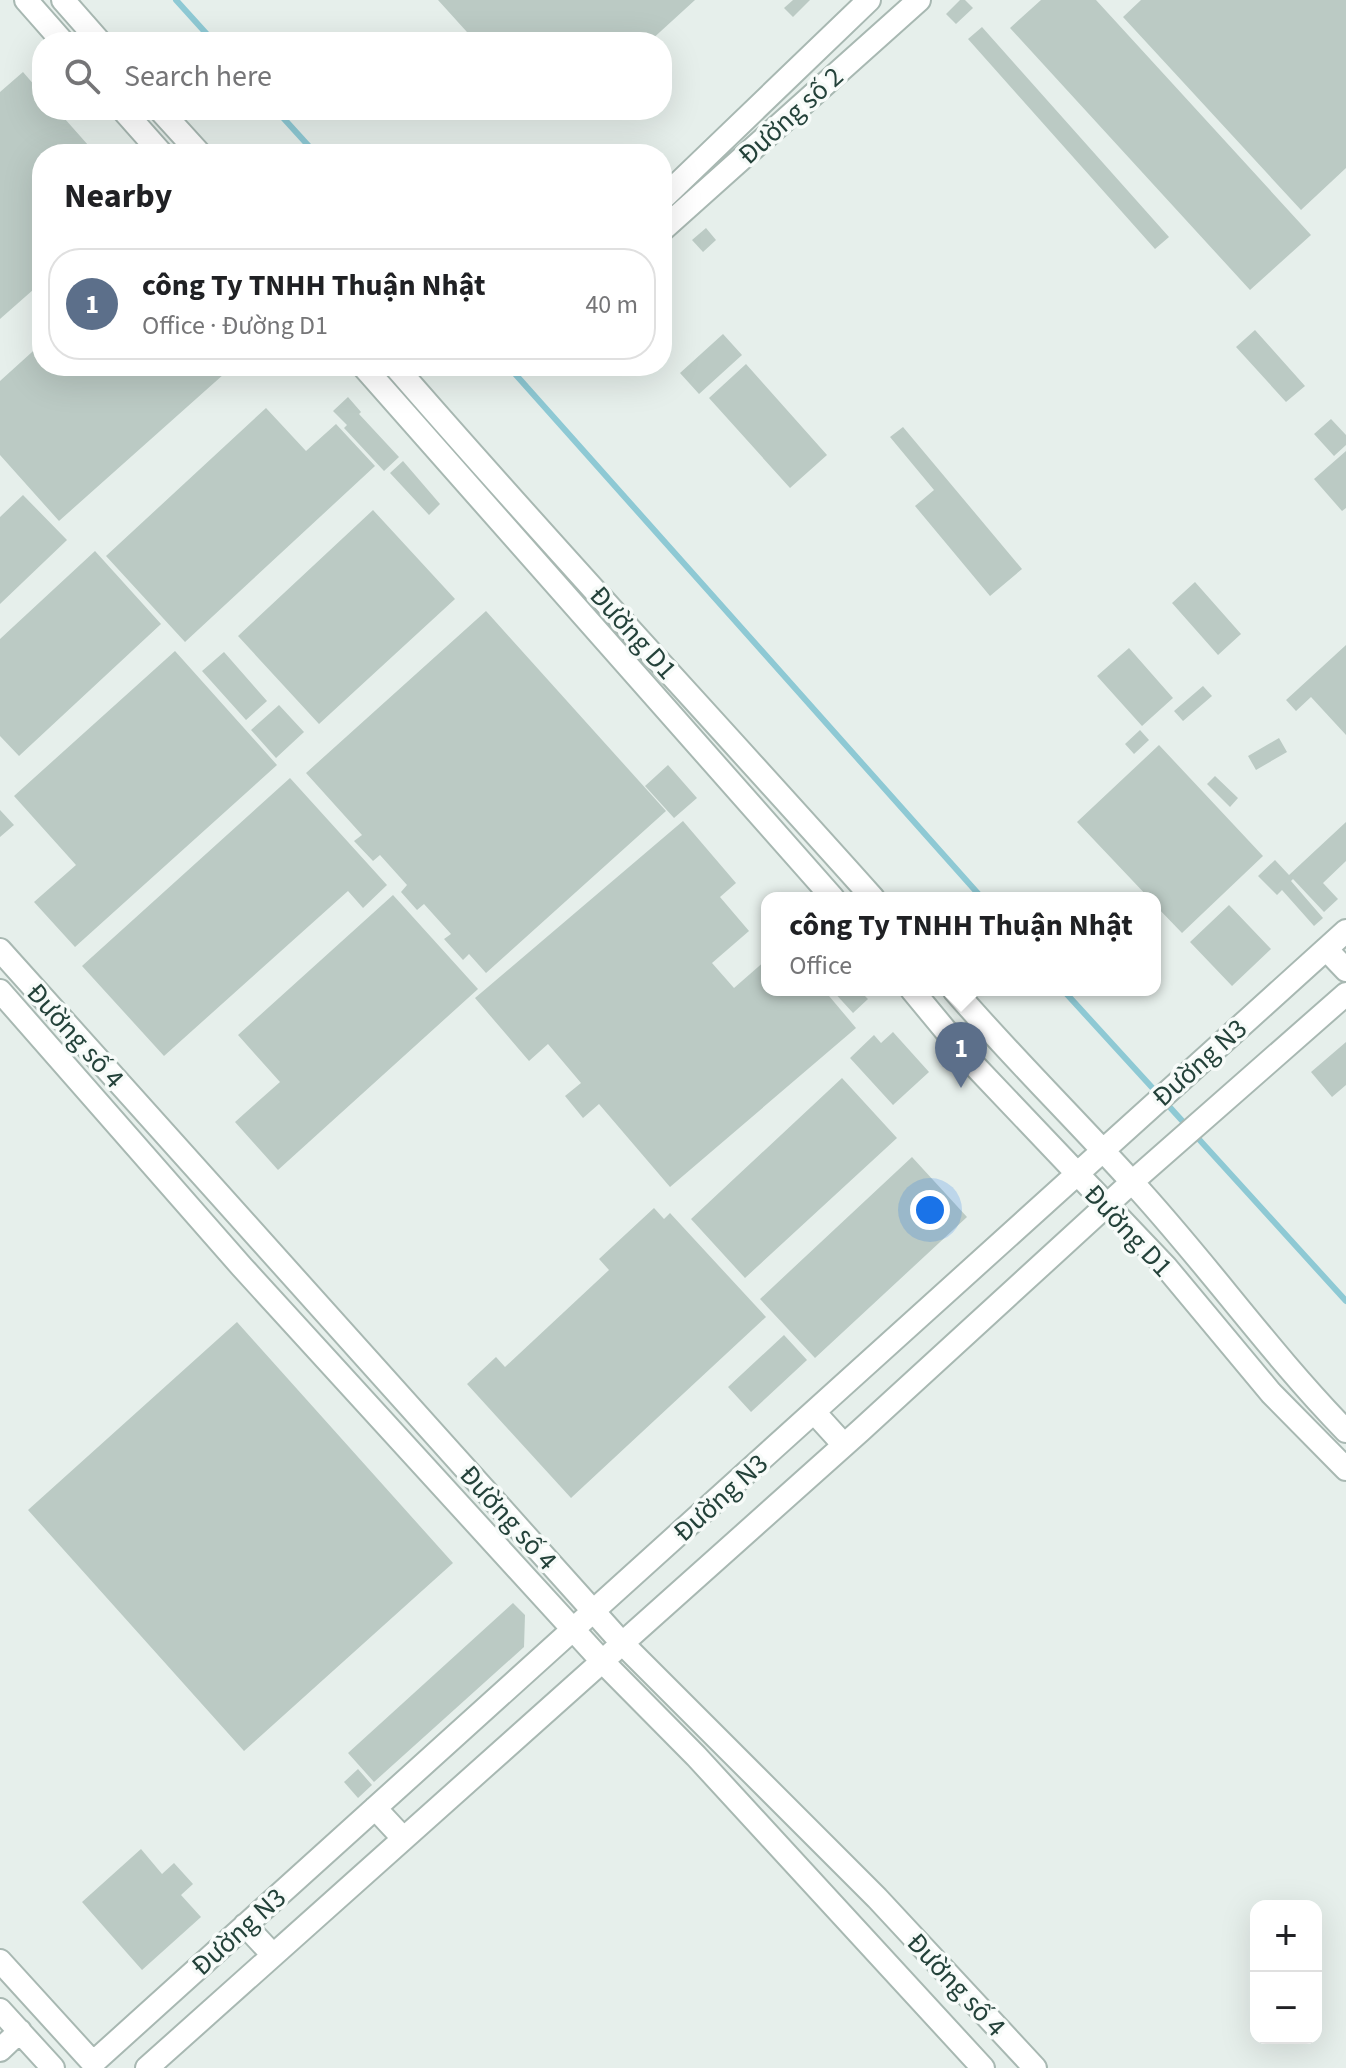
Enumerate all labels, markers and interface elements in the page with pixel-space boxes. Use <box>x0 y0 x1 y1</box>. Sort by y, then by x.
search box <box>32 32 672 120</box>
icon: search <box>60 54 104 98</box>
text: Search here <box>124 55 272 98</box>
street label: Đường số 2 <box>729 58 852 174</box>
text: Nearby <box>64 172 172 221</box>
text: công Ty TNHH Thuận Nhật <box>142 264 485 307</box>
text: 1 <box>85 286 99 323</box>
text: 40 m <box>585 286 638 323</box>
text: Office · Đường D1 <box>142 307 328 344</box>
street label: Đường D1 <box>580 577 686 689</box>
popup <box>761 892 1161 996</box>
text: công Ty TNHH Thuận Nhật <box>789 904 1133 947</box>
text: Office <box>789 947 852 984</box>
street label: Đường số 4 <box>17 974 134 1097</box>
street label: Đường N3 <box>1143 1009 1256 1116</box>
pin: 1 <box>935 1022 987 1088</box>
street label: Đường D1 <box>1075 1175 1182 1286</box>
your location <box>910 1190 950 1230</box>
street label: Đường N3 <box>664 1444 777 1551</box>
street label: Đường số 4 <box>450 1456 567 1579</box>
street label: Đường N3 <box>182 1878 295 1985</box>
map controls <box>1250 1900 1322 2044</box>
button: + <box>1250 1900 1322 1972</box>
street label: Đường số 4 <box>897 1924 1015 2046</box>
button: − <box>1250 1972 1322 2044</box>

